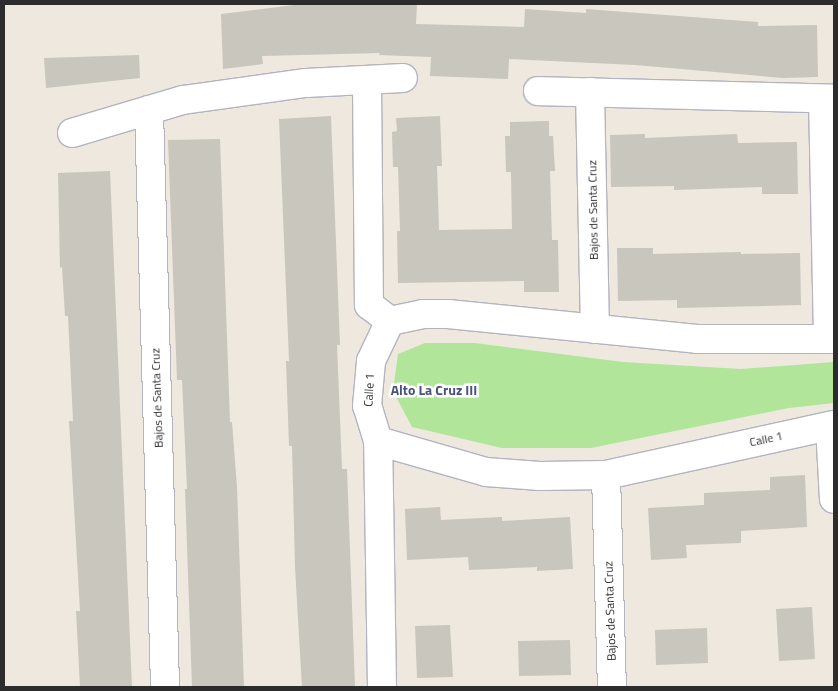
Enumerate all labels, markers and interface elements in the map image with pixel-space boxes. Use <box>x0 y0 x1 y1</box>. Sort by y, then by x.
street label: Bajos de Santa Cruz <box>585 160 601 260</box>
street label: Bajos de Santa Cruz <box>148 348 166 448</box>
street label: Calle 1 <box>361 373 377 407</box>
district label: Alto La Cruz III <box>391 382 477 398</box>
street label: Calle 1 <box>748 428 784 450</box>
street label: Bajos de Santa Cruz <box>601 561 619 661</box>

